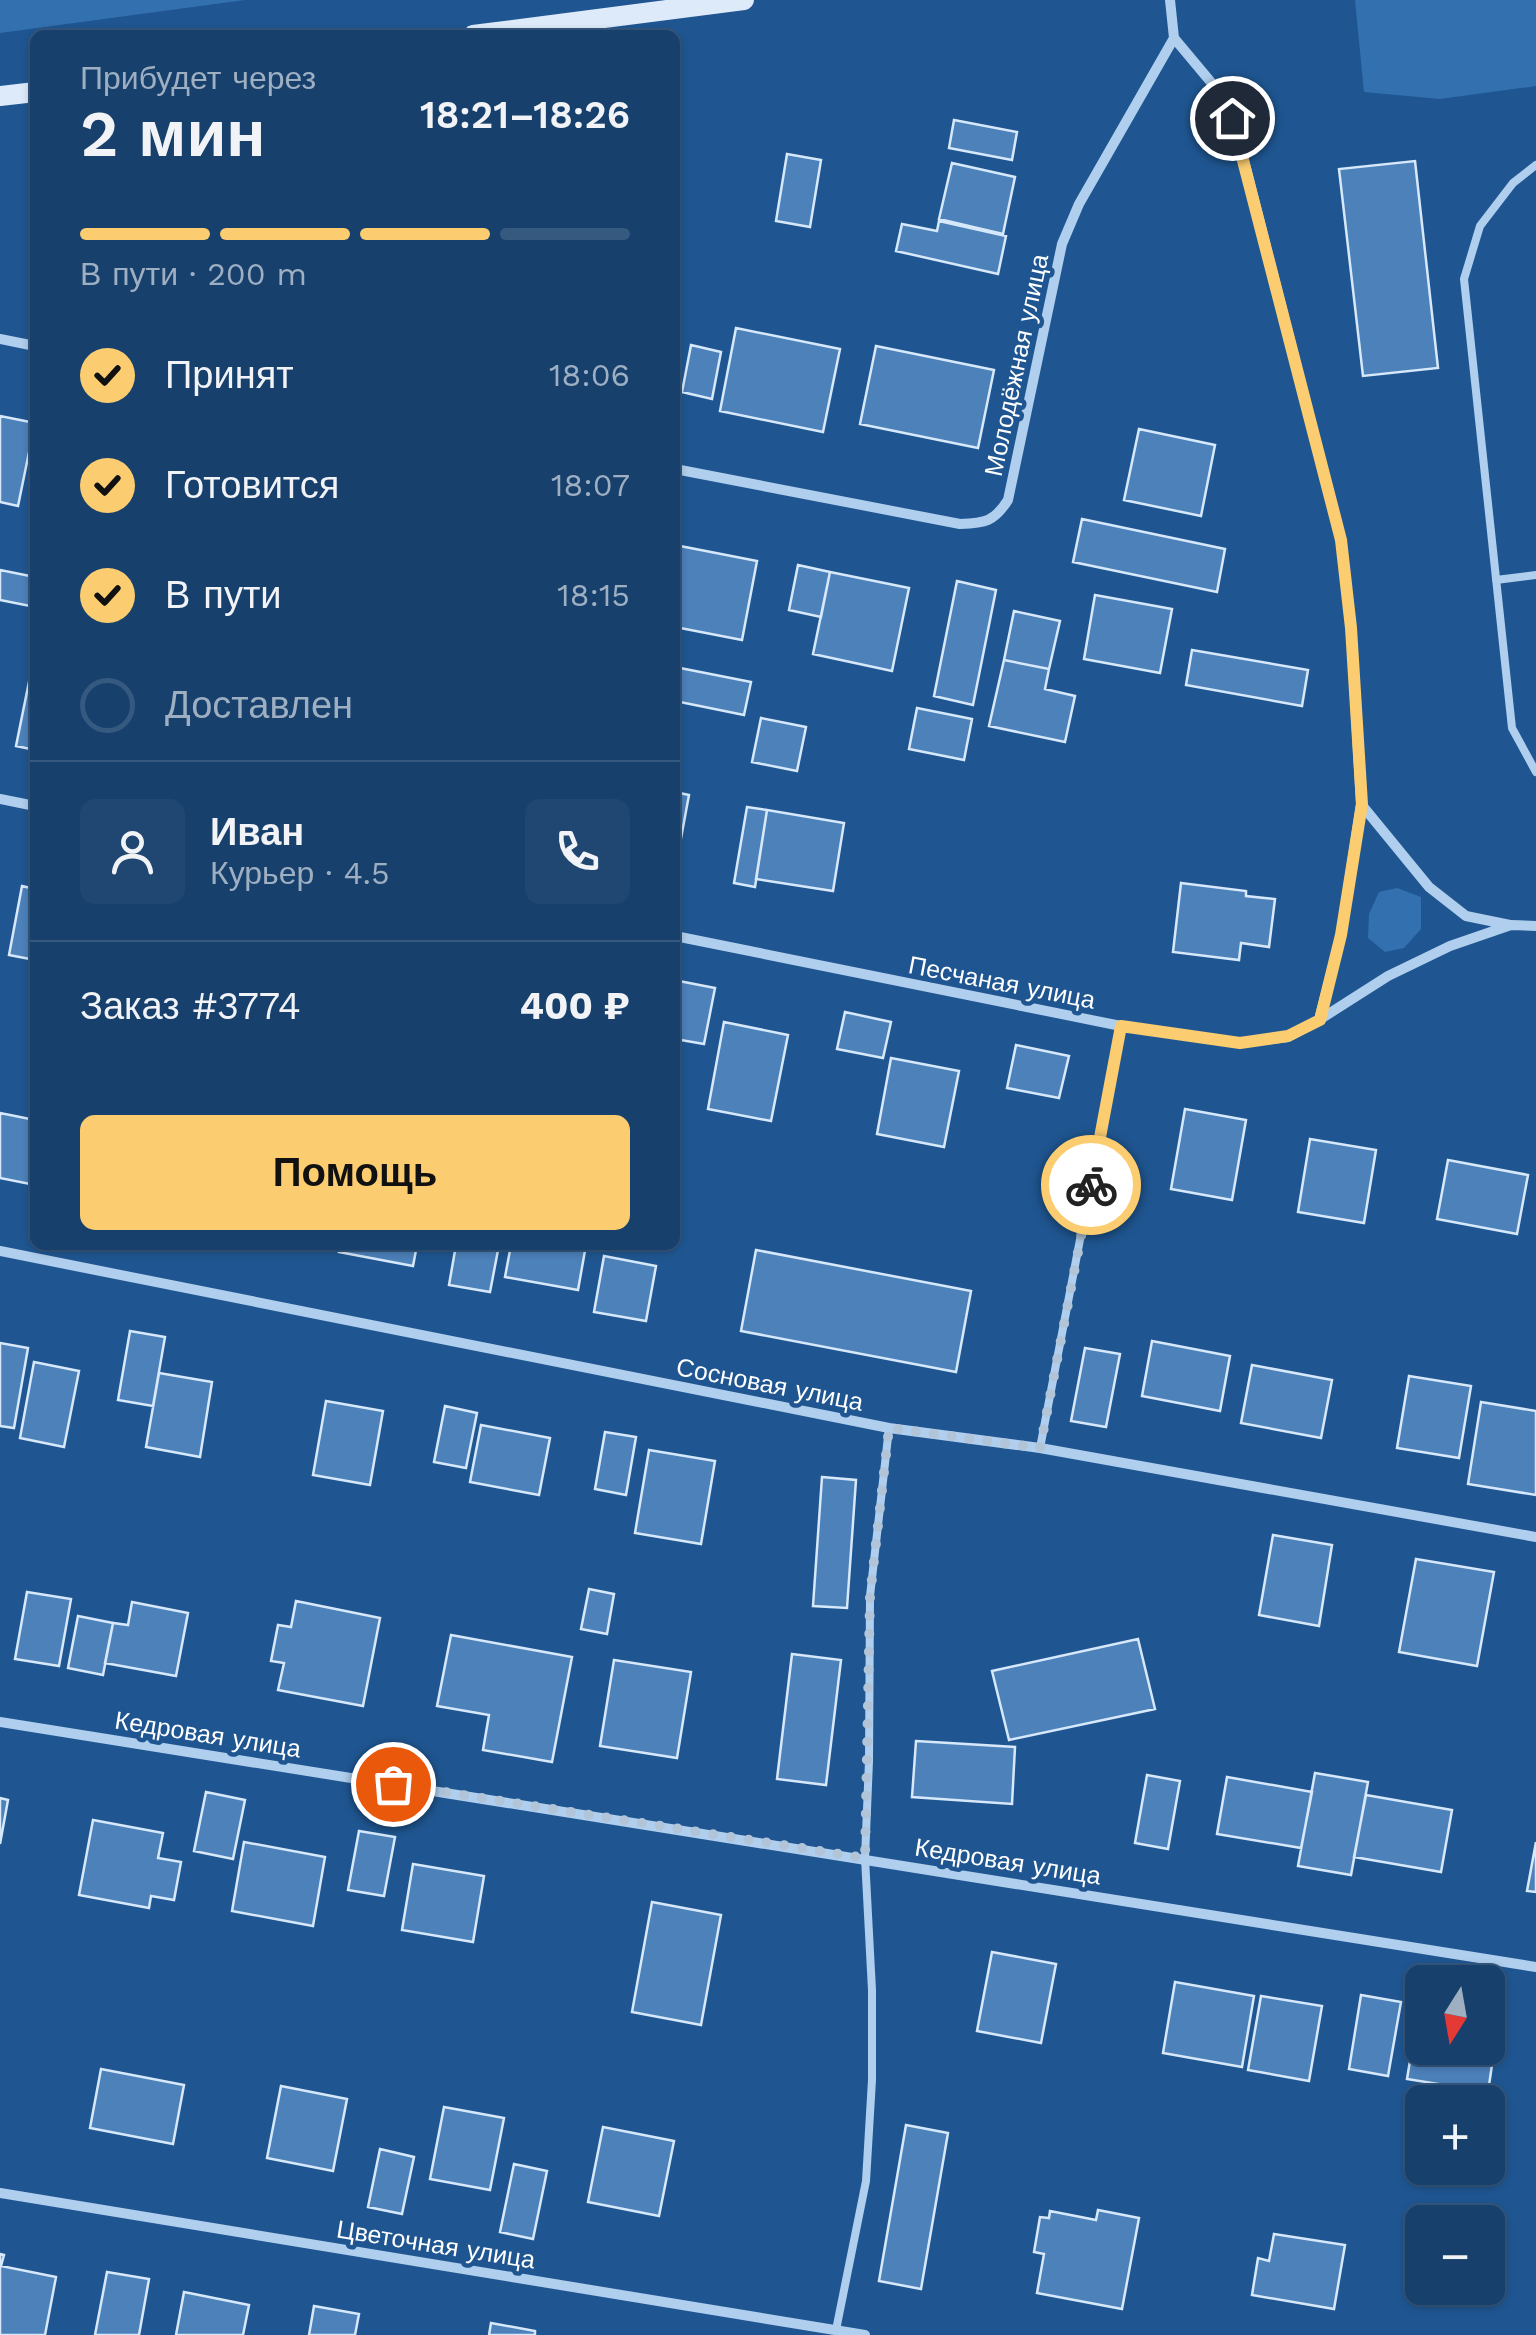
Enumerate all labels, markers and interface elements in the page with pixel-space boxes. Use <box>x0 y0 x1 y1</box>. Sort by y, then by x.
text: Прибудет через <box>80 59 316 97</box>
pin <box>1190 76 1275 161</box>
icon: home <box>1205 91 1260 146</box>
text: 18:21–18:26 <box>420 93 630 137</box>
text: 2 мин <box>80 96 266 172</box>
street label: Молодёжная улица <box>979 251 1054 479</box>
text: В пути · 200 m <box>80 255 307 293</box>
icon: check <box>80 348 135 403</box>
text: Принят <box>165 353 294 397</box>
text: 18:06 <box>549 356 630 394</box>
icon: check <box>80 458 135 513</box>
text: Готовится <box>165 463 339 507</box>
text: 18:07 <box>551 466 630 504</box>
icon: check <box>80 568 135 623</box>
text: В пути <box>165 573 282 617</box>
text: 18:15 <box>557 576 630 614</box>
text: Доставлен <box>165 683 353 727</box>
button: person <box>80 799 185 904</box>
button: phone <box>525 799 630 904</box>
text: Иван <box>210 810 304 854</box>
text: Курьер · 4.5 <box>210 854 390 892</box>
street label: Песчаная улица <box>906 950 1098 1015</box>
text: Заказ #3774 <box>80 984 301 1028</box>
text: 400 ₽ <box>519 984 630 1028</box>
button: Помощь <box>80 1115 630 1230</box>
courier <box>1041 1135 1141 1235</box>
icon: bike <box>1064 1158 1119 1213</box>
street label: Сосновая улица <box>674 1352 866 1417</box>
street label: Кедровая улица <box>113 1705 303 1764</box>
pin <box>351 1742 436 1827</box>
icon: bag <box>366 1757 421 1812</box>
street label: Кедровая улица <box>913 1832 1103 1891</box>
north arrow <box>1405 1965 1505 2065</box>
map controls <box>1405 1965 1505 2305</box>
button: + <box>1405 2085 1505 2185</box>
button: − <box>1405 2205 1505 2305</box>
street label: Цветочная улица <box>335 2214 537 2275</box>

